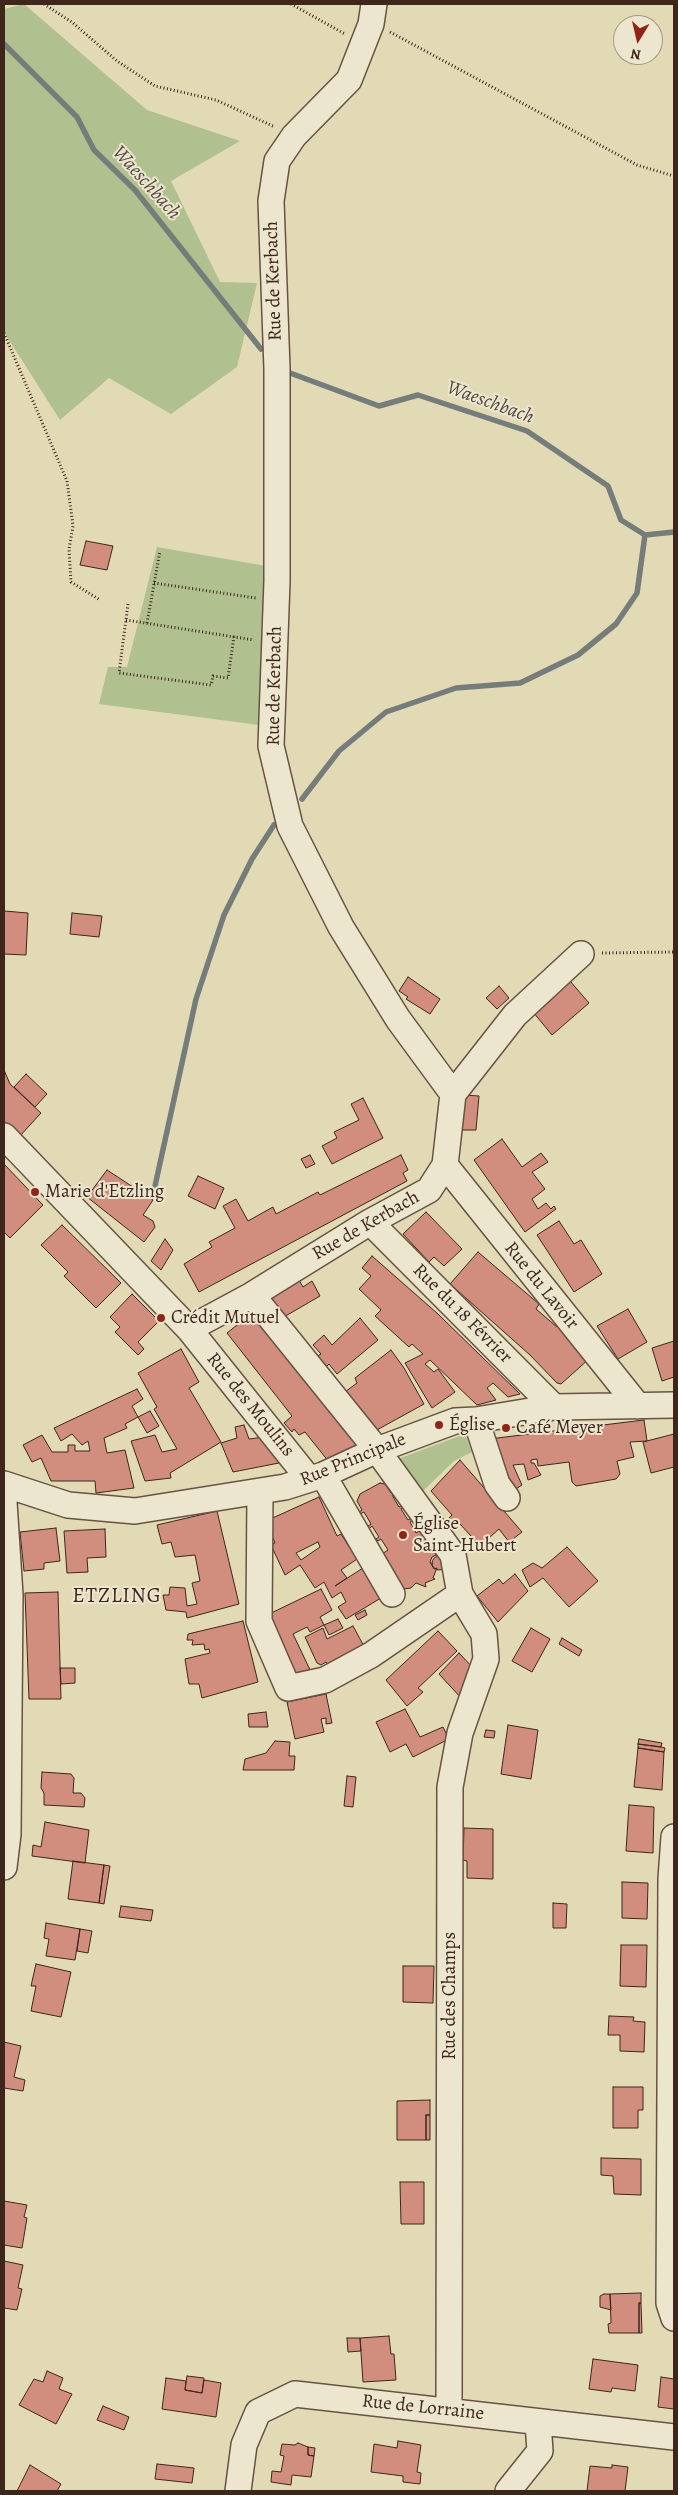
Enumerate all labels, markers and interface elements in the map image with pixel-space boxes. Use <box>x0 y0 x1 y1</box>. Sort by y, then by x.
north arrow <box>613 15 663 65</box>
text: N <box>629 44 642 65</box>
water label: Waeschbach <box>107 141 185 225</box>
street label: Rue de Kerbach <box>261 221 287 341</box>
water label: Waeschbach <box>443 376 537 430</box>
street label: Rue de Kerbach <box>263 626 287 746</box>
place label: Marie d'Etzling <box>45 1181 164 1203</box>
marker: Marie d'Etzling <box>29 1186 41 1198</box>
street label: Rue de Kerbach <box>308 1186 424 1266</box>
street label: Rue du Lavoir <box>499 1238 583 1334</box>
street label: Rue du 18 Février <box>407 1259 517 1369</box>
place label: Crédit Mutuel <box>171 1307 279 1329</box>
marker: Crédit Mutuel <box>155 1312 167 1324</box>
street label: Rue des Moulins <box>201 1348 299 1462</box>
place label: Église <box>449 1414 495 1436</box>
place label: Café Meyer <box>516 1417 603 1439</box>
marker: Église <box>433 1419 445 1431</box>
marker: Café Meyer <box>500 1422 512 1434</box>
street label: Rue Principale <box>297 1428 409 1492</box>
place label: Église Saint-Hubert <box>413 1513 517 1557</box>
marker: Église Saint-Hubert <box>397 1529 409 1541</box>
district label: ETZLING <box>71 1584 163 1610</box>
street label: Rue des Champs <box>439 1932 461 2060</box>
street label: Rue de Lorraine <box>361 2390 485 2426</box>

